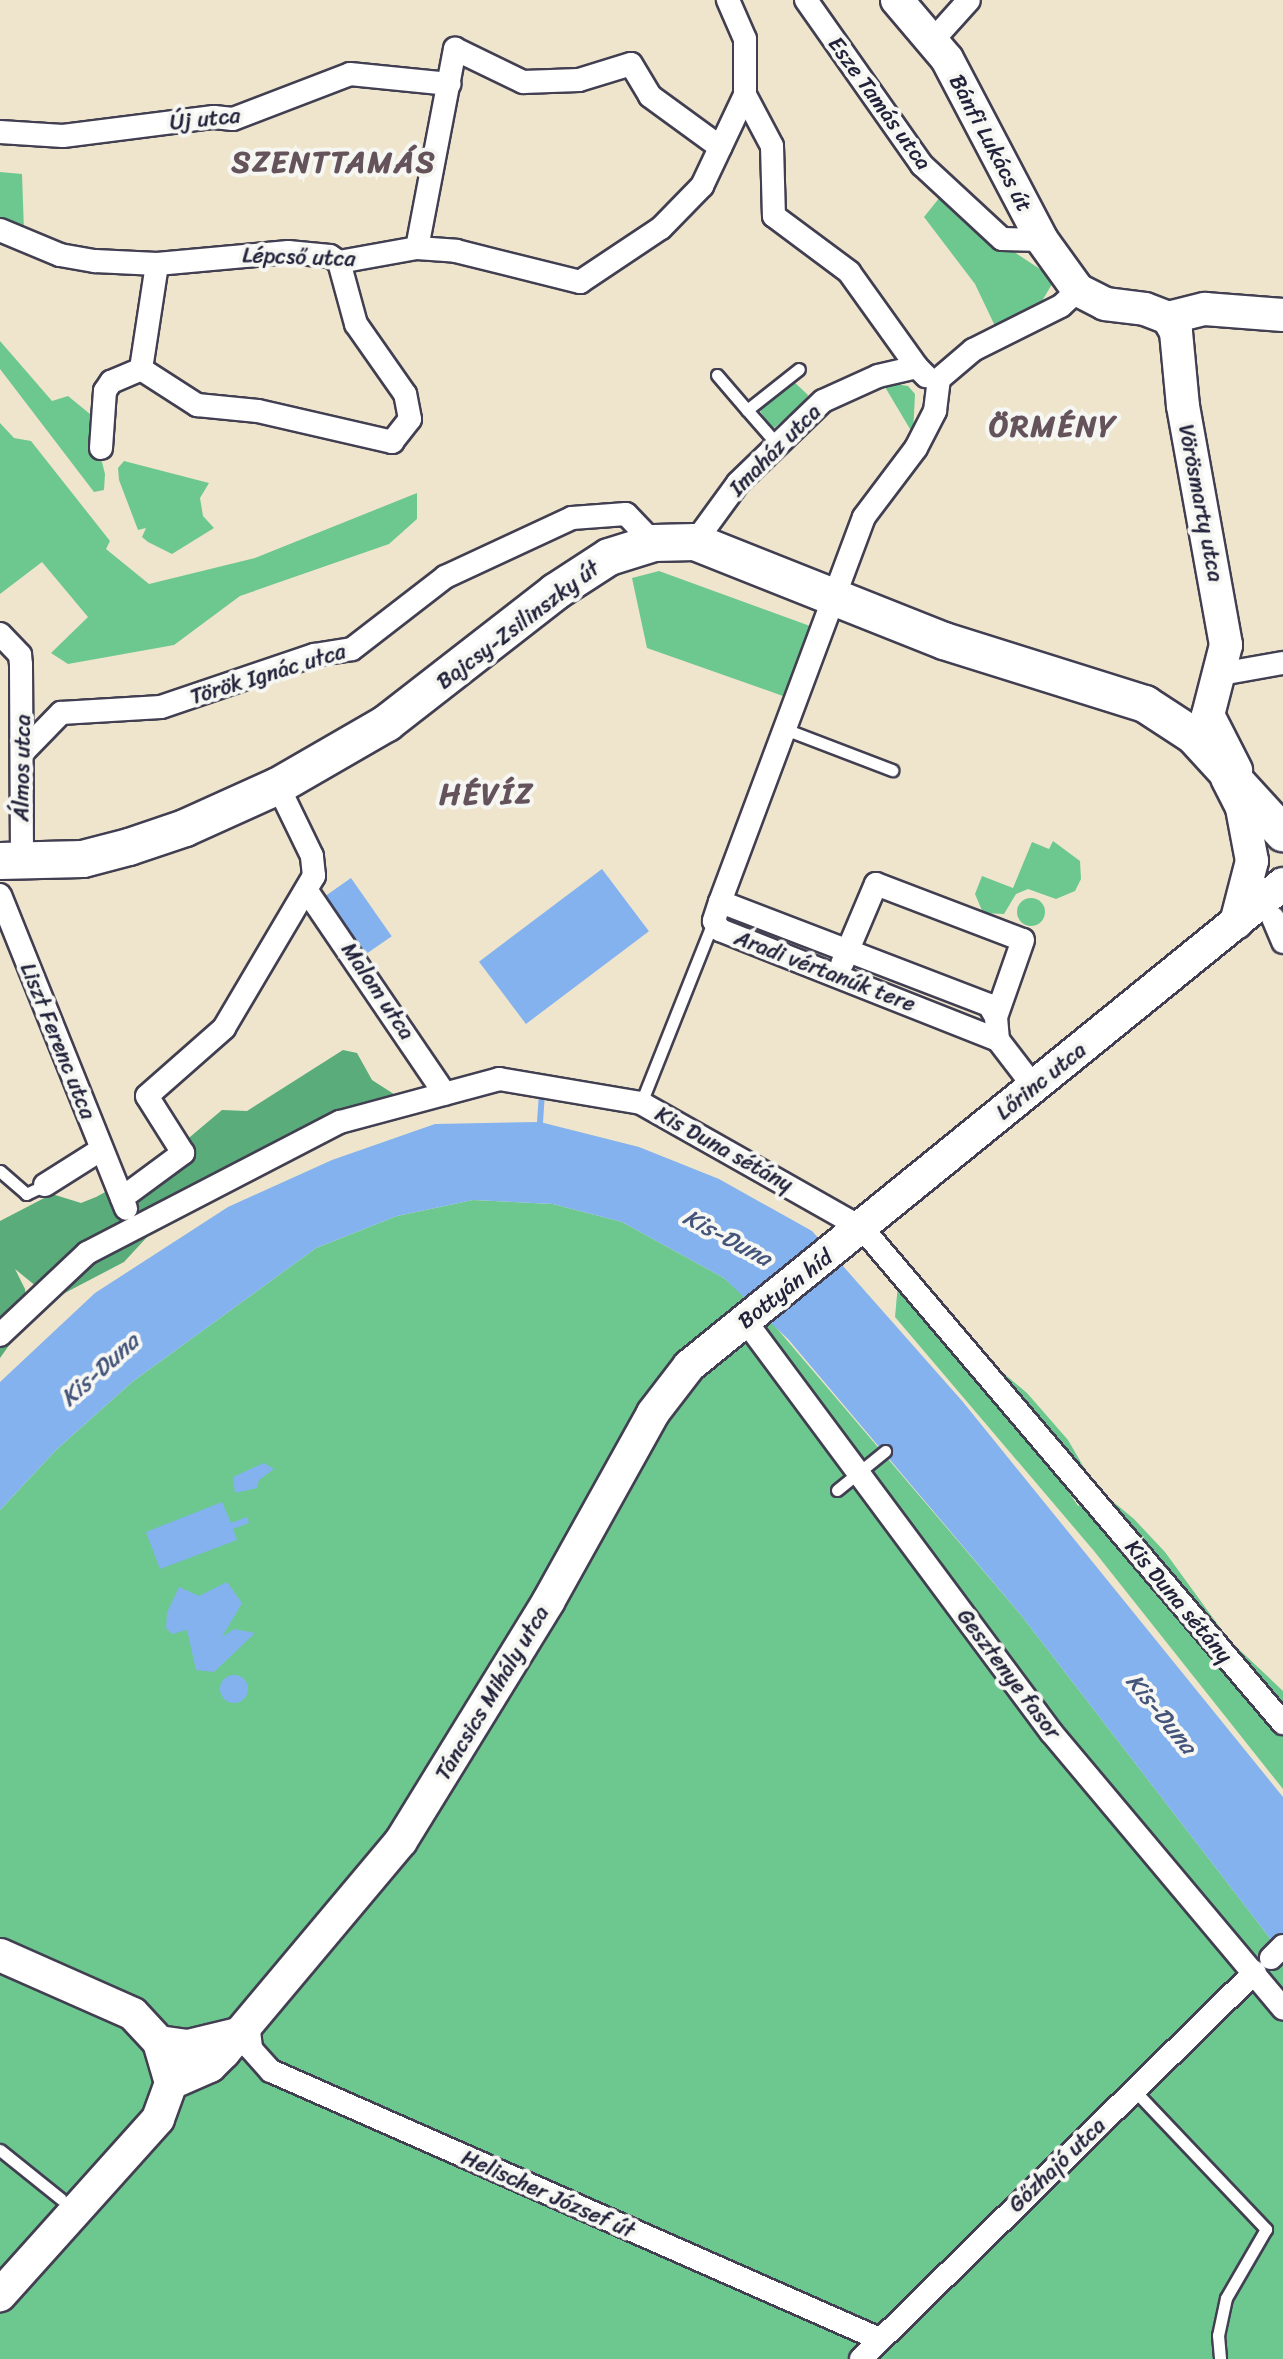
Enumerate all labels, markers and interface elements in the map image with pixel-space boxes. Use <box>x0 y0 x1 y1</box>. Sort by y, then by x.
street label: Esze Tamás utca <box>823 31 937 175</box>
street label: Bánfi Lukács út <box>944 70 1038 216</box>
street label: Új utca <box>168 102 242 136</box>
district label: SZENTTAMÁS <box>231 144 437 180</box>
street label: Lépcső utca <box>242 242 356 272</box>
street label: Imaház utca <box>724 399 826 501</box>
district label: ÖRMÉNY <box>988 408 1118 444</box>
street label: Vörösmarty utca <box>1173 422 1229 584</box>
street label: Bajcsy-Zsilinszky út <box>431 555 605 695</box>
street label: Török Ignác utca <box>187 638 349 710</box>
street label: Álmos utca <box>8 714 36 822</box>
district label: HÉVÍZ <box>440 776 534 812</box>
street label: Aradi vértanúk tere <box>731 925 919 1017</box>
street label: Malom utca <box>336 937 420 1045</box>
street label: Liszt Ferenc utca <box>14 959 102 1123</box>
street label: Lőrinc utca <box>991 1037 1091 1125</box>
street label: Kis Duna sétány <box>650 1100 798 1198</box>
water label: Kis-Duna <box>678 1203 776 1273</box>
street label: Bottyán híd <box>733 1244 837 1334</box>
water label: Kis-Duna <box>55 1327 145 1413</box>
street label: Kis Duna sétány <box>1119 1533 1239 1669</box>
street label: Táncsics Mihály utca <box>429 1601 555 1785</box>
street label: Gesztenye fasor <box>951 1604 1067 1744</box>
water label: Kis-Duna <box>1120 1668 1202 1760</box>
street label: Gőzhajó utca <box>1003 2112 1111 2218</box>
street label: Helischer József út <box>457 2144 639 2244</box>

